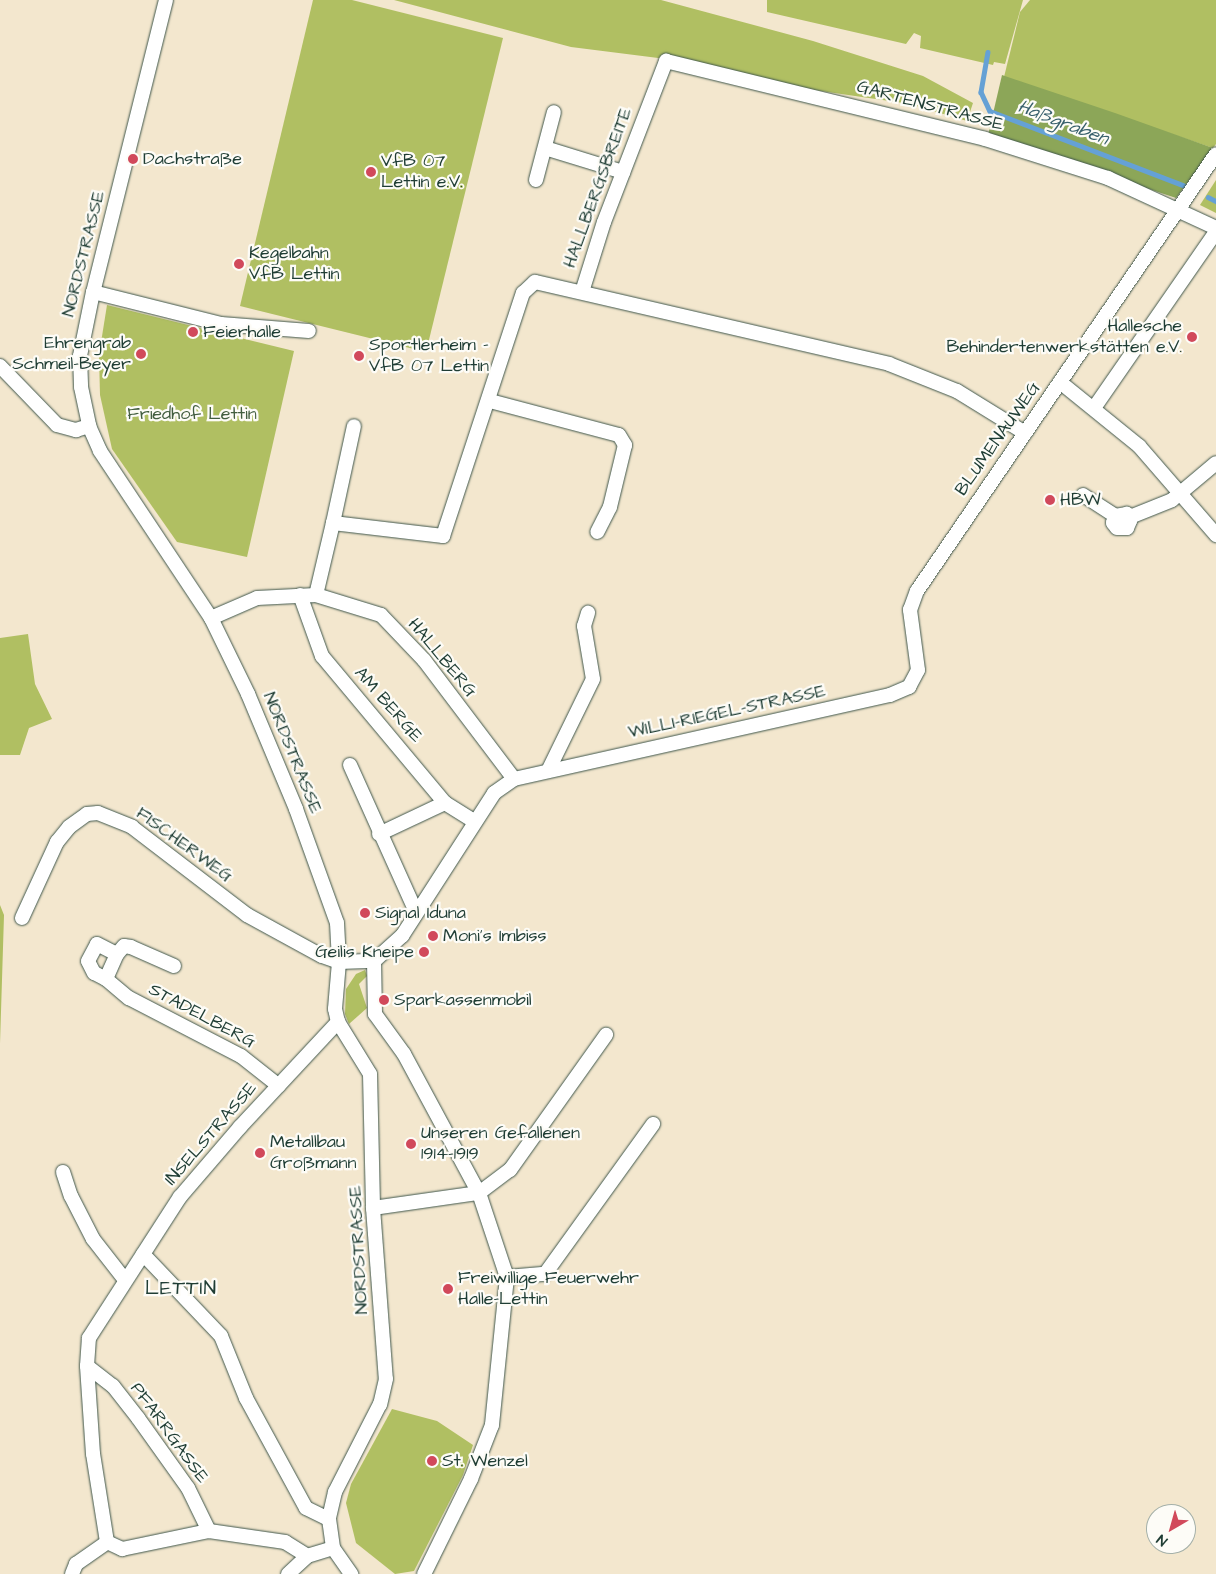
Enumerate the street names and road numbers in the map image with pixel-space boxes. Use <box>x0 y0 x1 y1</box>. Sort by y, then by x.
street label: GARTENSTRASSE <box>854 76 1006 136</box>
street label: HALLBERGSBREITE <box>559 105 637 271</box>
street label: NORDSTRASSE <box>58 189 110 319</box>
street label: BLUMENAUWEG <box>951 378 1045 500</box>
street label: HALLBERG <box>403 614 481 702</box>
street label: AM BERGE <box>349 663 427 747</box>
street label: WILLI-RIEGEL-STRASSE <box>626 681 828 743</box>
street label: NORDSTRASSE <box>258 689 326 817</box>
street label: FISCHERWEG <box>132 803 236 887</box>
street label: STADELBERG <box>145 979 259 1053</box>
street label: INSELSTRASSE <box>160 1078 262 1190</box>
street label: NORDSTRASSE <box>345 1185 373 1315</box>
street label: PFARRGASSE <box>125 1379 213 1487</box>

